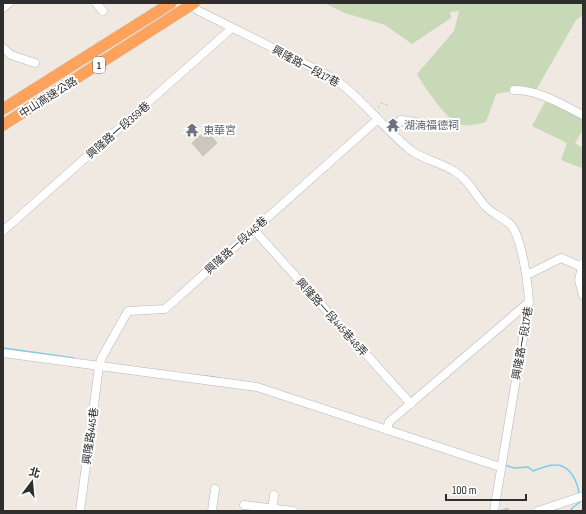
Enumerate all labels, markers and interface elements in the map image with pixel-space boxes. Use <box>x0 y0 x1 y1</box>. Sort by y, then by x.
street label: 興隆路一段17巷 <box>270 43 342 90</box>
road number: 1 <box>93 57 105 73</box>
street label: 中山高速公路 <box>17 74 80 120</box>
street label: 興隆路一段359巷 <box>84 99 153 161</box>
temple icon: 湖湳福德祠 <box>385 117 401 133</box>
place label: 湖湳福德祠 <box>404 119 459 132</box>
temple icon: 東華宮 <box>184 122 200 138</box>
place label: 東華宮 <box>203 124 236 137</box>
street label: 興隆路一段445巷 <box>202 214 270 277</box>
street label: 興隆路一段445巷48弄 <box>293 276 370 359</box>
street label: 興隆路一段17巷 <box>510 305 535 381</box>
street label: 興隆路445巷 <box>80 407 101 466</box>
north arrow <box>12 462 52 502</box>
text: 北 <box>28 465 42 481</box>
scale bar <box>446 476 526 502</box>
text: 100 m <box>452 483 477 498</box>

